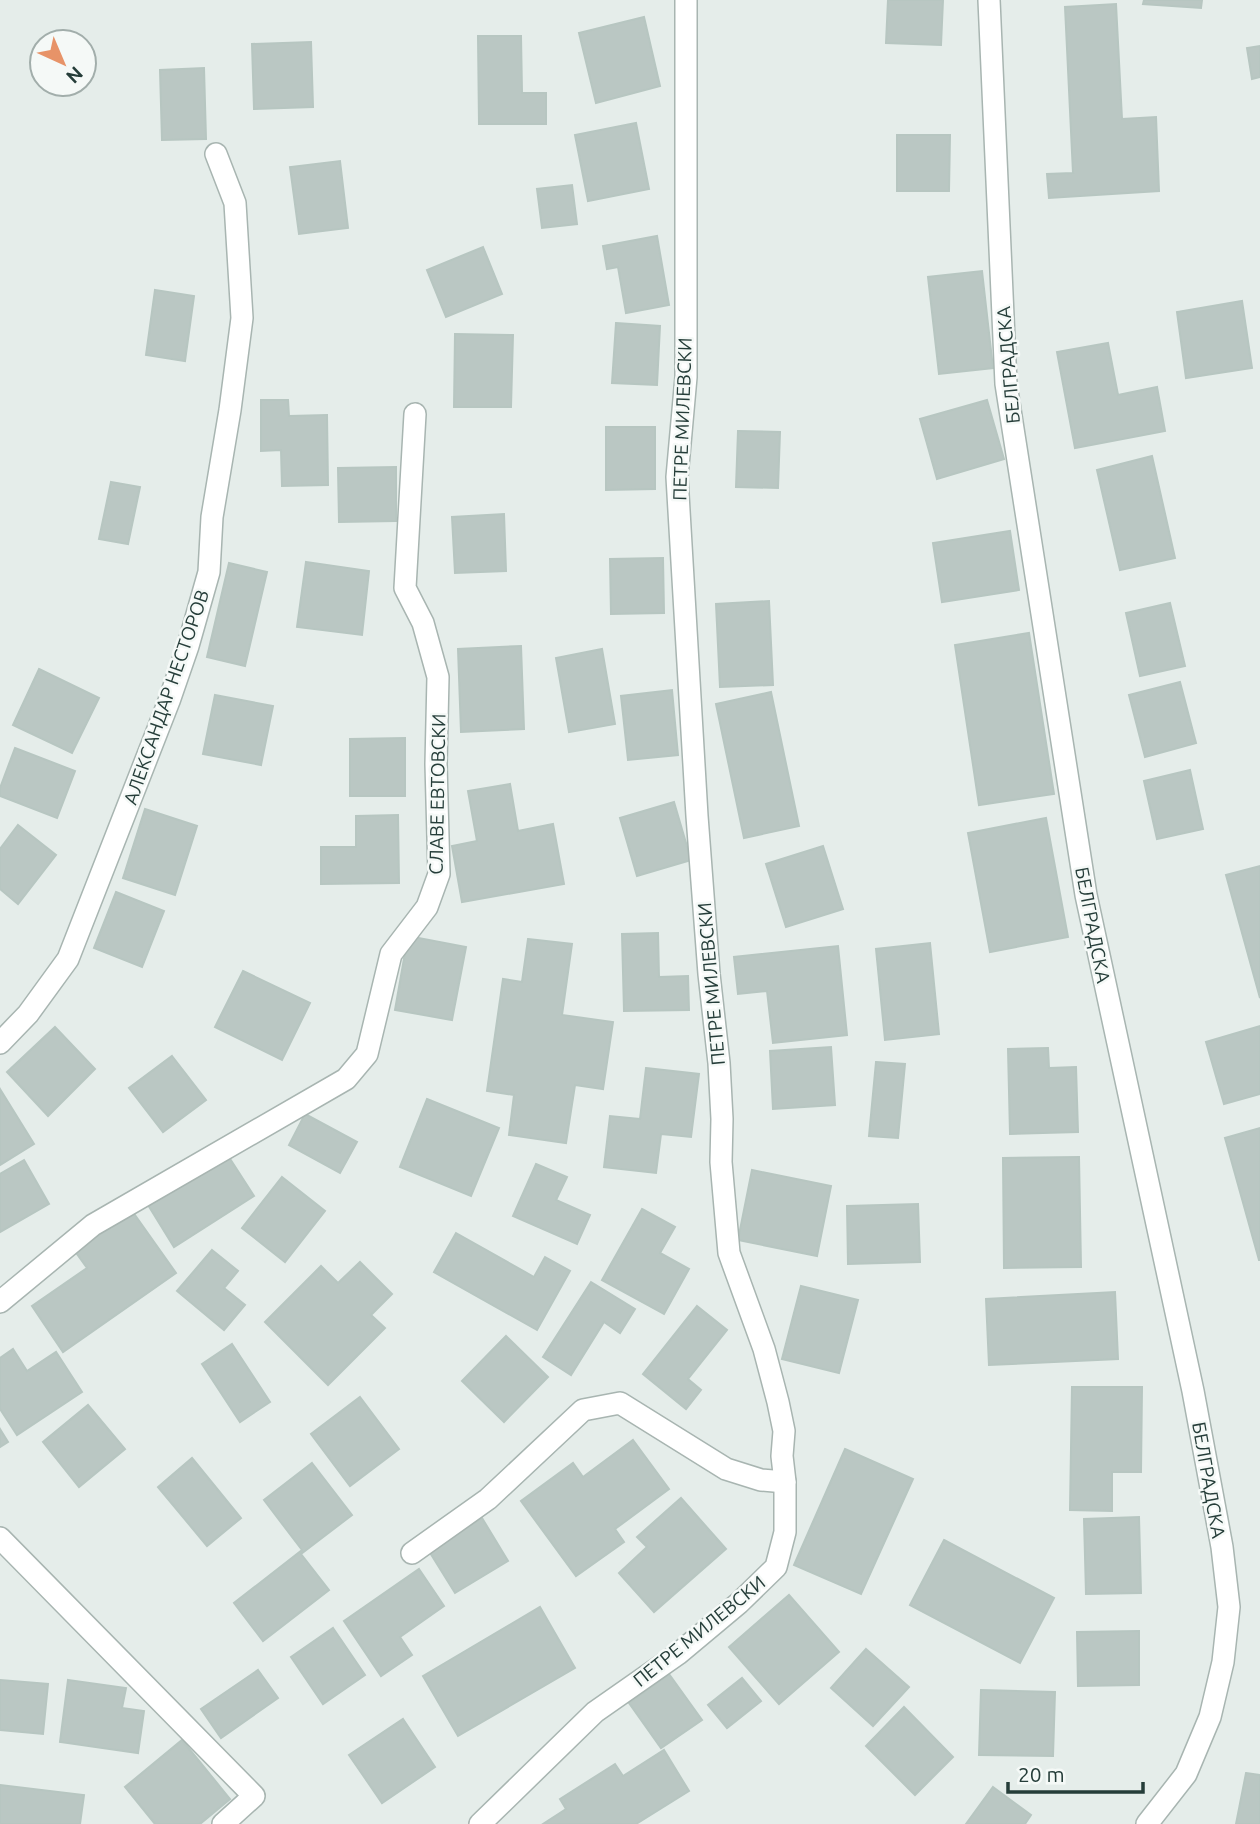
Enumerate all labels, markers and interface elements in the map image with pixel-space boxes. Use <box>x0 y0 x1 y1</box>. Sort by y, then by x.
north arrow <box>28 28 98 98</box>
text: N <box>62 62 88 88</box>
street label: БЕЛГРАДСКА <box>992 305 1024 425</box>
street label: ПЕТРЕ МИЛЕВСКИ <box>668 337 696 501</box>
street label: АЛЕКСАНДАР НЕСТОРОВ <box>119 587 213 807</box>
street label: СЛАВЕ ЕВТОВСКИ <box>425 713 449 875</box>
street label: БЕЛГРАДСКА <box>1071 865 1115 985</box>
street label: ПЕТРЕ МИЛЕВСКИ <box>693 902 729 1066</box>
street label: БЕЛГРАДСКА <box>1188 1420 1230 1540</box>
street label: ПЕТРЕ МИЛЕВСКИ <box>629 1571 769 1691</box>
scale bar <box>1008 1750 1143 1794</box>
text: 20 m <box>1018 1762 1065 1786</box>

